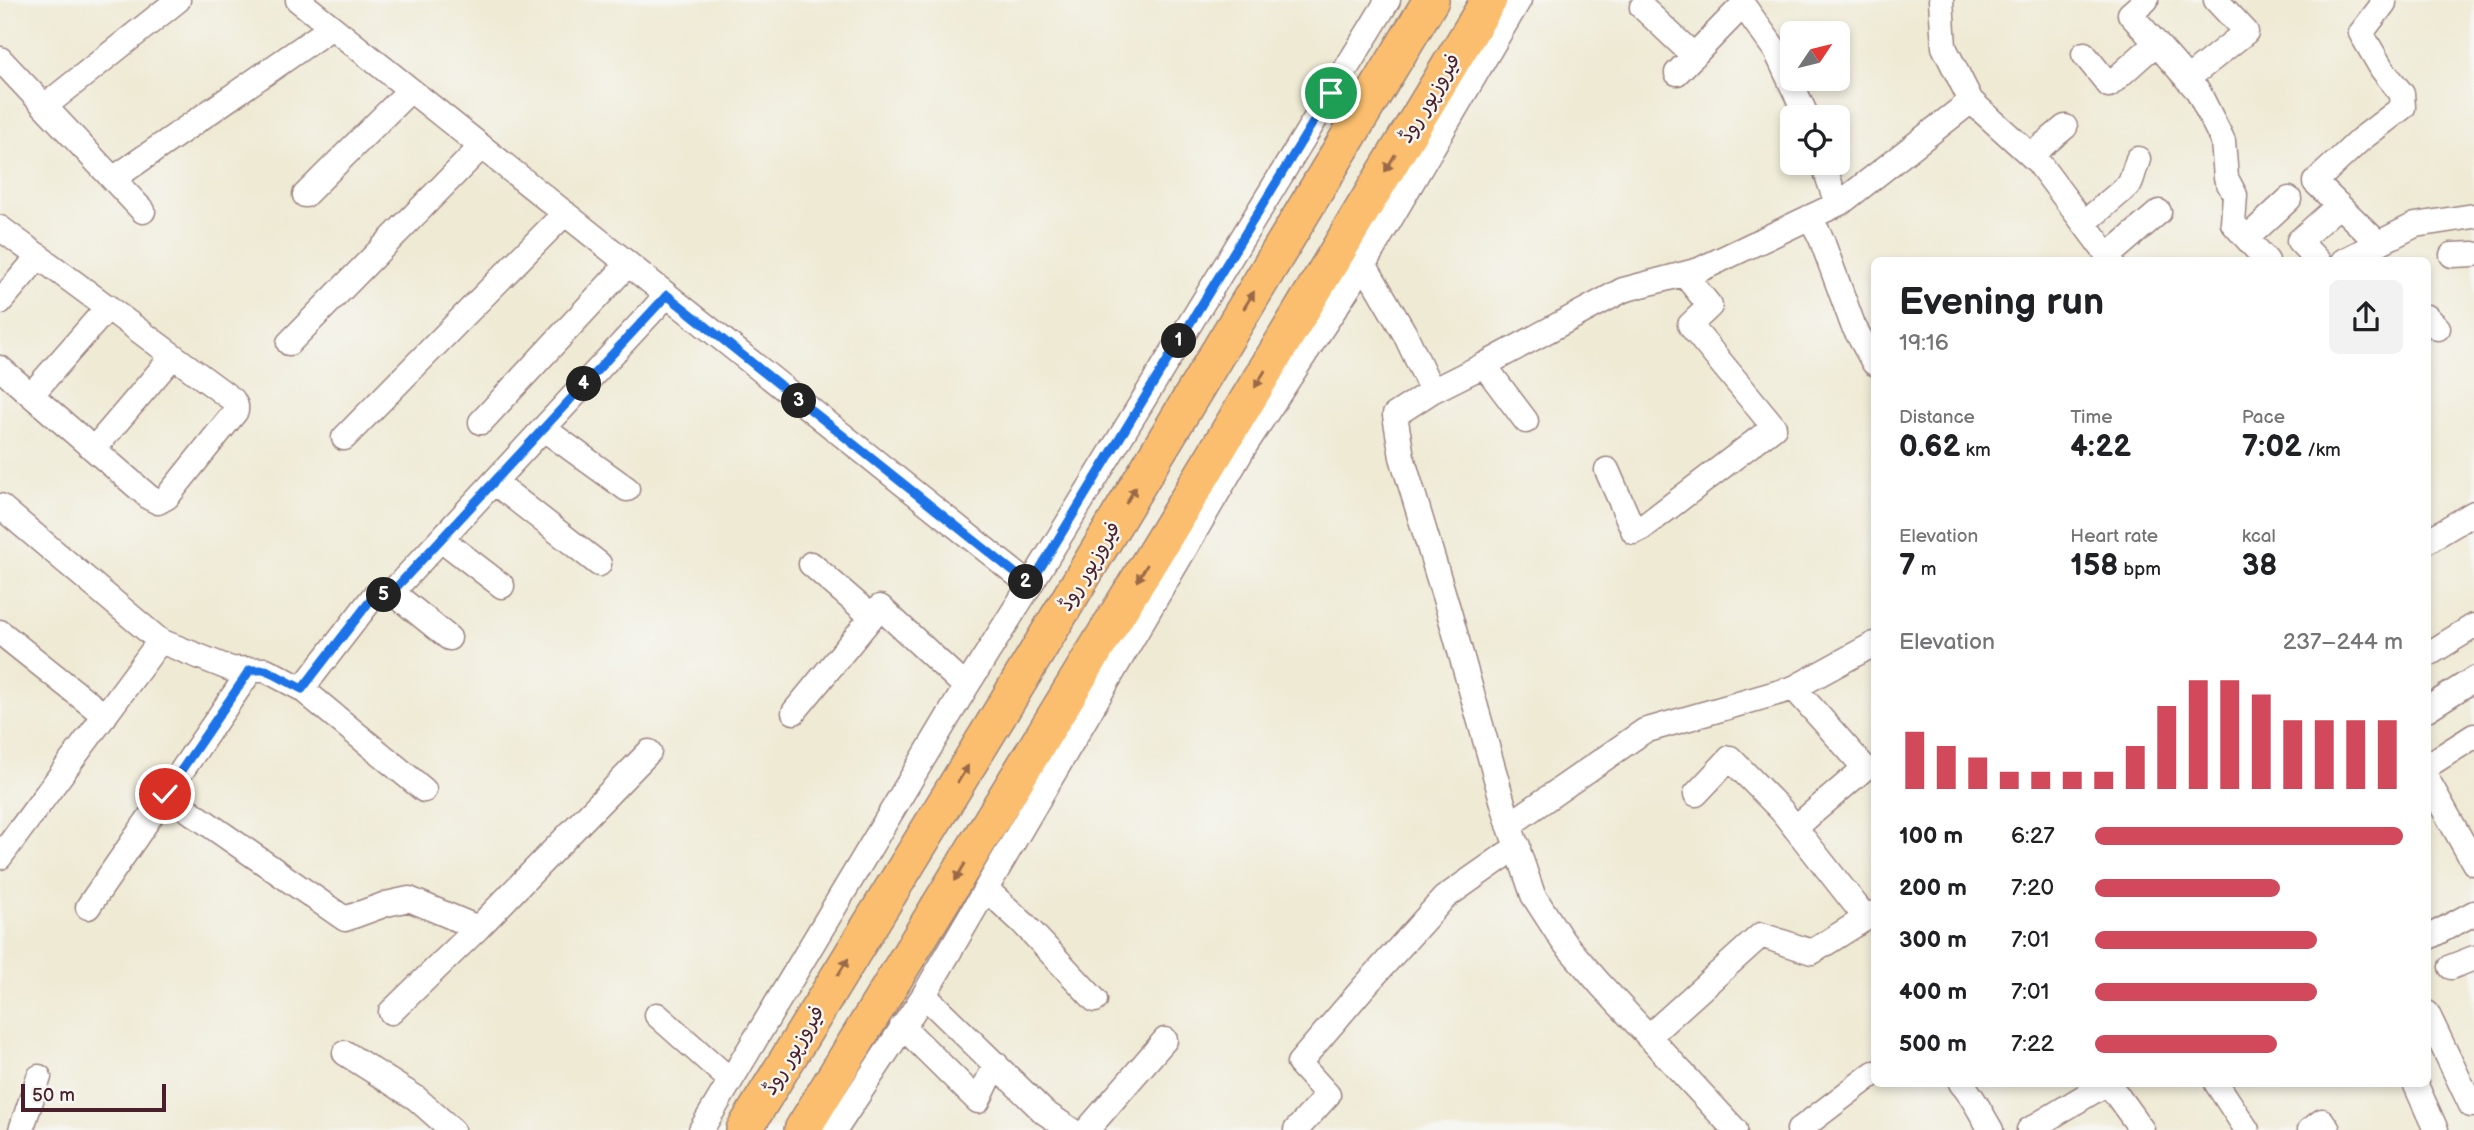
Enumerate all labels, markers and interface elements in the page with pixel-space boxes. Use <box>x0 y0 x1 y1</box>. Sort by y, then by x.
north arrow <box>1780 21 1850 91</box>
map controls <box>1780 21 1850 175</box>
street label: فیروزپور روڈ <box>1393 49 1467 148</box>
pin <box>1301 63 1361 123</box>
icon: arrive <box>1312 74 1350 112</box>
button: locate <box>1780 105 1850 175</box>
one-way arrow <box>1383 154 1396 173</box>
text: Evening run <box>1899 280 2104 325</box>
button: share <box>2329 280 2403 354</box>
one-way arrow <box>1242 291 1255 310</box>
pin: 1 <box>1162 324 1196 358</box>
text: 1 <box>1175 329 1183 352</box>
text: 19:16 <box>1899 329 1949 357</box>
pin: 4 <box>566 366 602 402</box>
one-way arrow <box>1254 370 1266 389</box>
text: 4 <box>578 372 589 395</box>
pin: 3 <box>782 384 816 418</box>
text: 3 <box>793 389 804 412</box>
text: Distance <box>1899 406 1975 429</box>
text: Time <box>2070 406 2112 429</box>
text: Pace <box>2242 406 2285 429</box>
text: 0.62 <box>1899 429 1960 465</box>
text: 4:22 <box>2070 429 2131 465</box>
text: 7:02 <box>2242 429 2302 465</box>
text: km <box>1960 439 1991 462</box>
text: /km <box>2302 439 2341 462</box>
one-way arrow <box>1125 486 1137 505</box>
street label: فیروزپور روڈ <box>1053 517 1127 616</box>
text: Elevation <box>1899 525 1978 548</box>
text: Heart rate <box>2070 525 2158 548</box>
text: kcal <box>2242 525 2276 548</box>
text: 7 <box>1899 548 1916 584</box>
text: 158 <box>2070 548 2118 584</box>
text: 38 <box>2242 548 2277 584</box>
text: m <box>1916 558 1936 581</box>
text: bpm <box>2118 558 2161 581</box>
pin: 2 <box>1009 564 1044 600</box>
one-way arrow <box>1135 564 1148 583</box>
text: 2 <box>1020 570 1031 593</box>
pin: 5 <box>366 578 402 612</box>
text: 5 <box>378 583 389 606</box>
text: Elevation <box>1899 628 1995 656</box>
text: 237–244 m <box>2283 628 2403 656</box>
pin <box>135 764 195 824</box>
one-way arrow <box>956 764 969 783</box>
icon: check <box>146 775 184 813</box>
text: 100 m <box>1899 822 1963 850</box>
text: 6:27 <box>2011 822 2055 850</box>
one-way arrow <box>953 863 966 882</box>
text: 200 m <box>1899 874 1967 902</box>
text: 7:20 <box>2011 874 2054 902</box>
text: 300 m <box>1899 926 1967 954</box>
text: 7:01 <box>2011 926 2049 954</box>
one-way arrow <box>837 958 850 977</box>
text: 400 m <box>1899 978 1967 1006</box>
text: 7:01 <box>2011 978 2049 1006</box>
street label: فیروزپور روڈ <box>757 1001 831 1100</box>
text: 500 m <box>1899 1030 1967 1058</box>
text: 7:22 <box>2011 1030 2054 1058</box>
scale bar <box>21 1081 166 1113</box>
text: 50 m <box>32 1084 75 1107</box>

